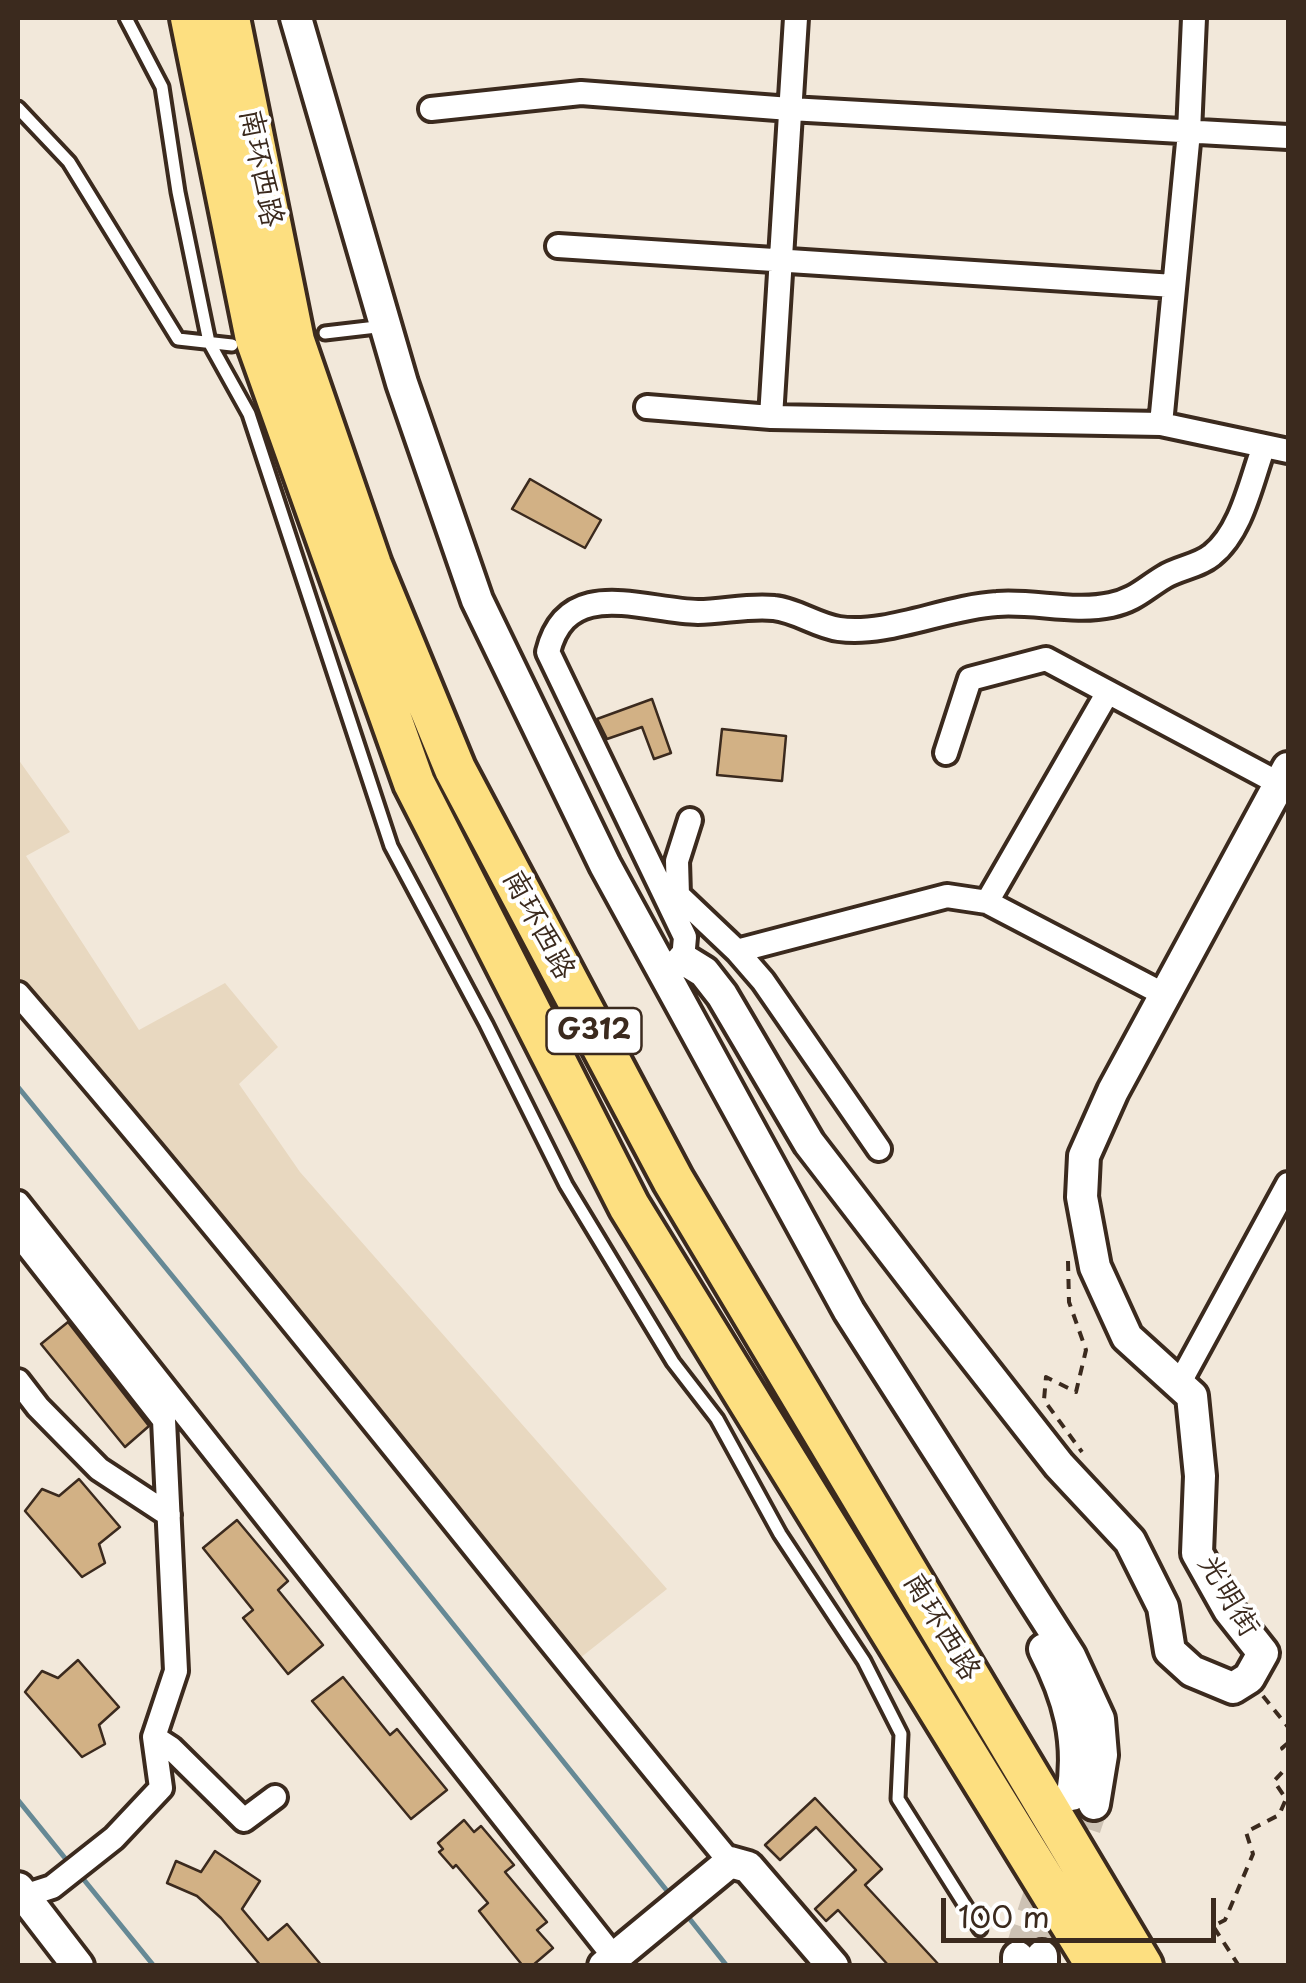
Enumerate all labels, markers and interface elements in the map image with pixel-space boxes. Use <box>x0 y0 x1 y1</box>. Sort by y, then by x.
street label: 南环西路 <box>231 106 289 230</box>
street label: 南环西路 <box>494 864 582 986</box>
road number: G312 <box>546 1008 642 1054</box>
street label: 光明街 <box>1189 1548 1267 1644</box>
street label: 南环西路 <box>895 1566 987 1688</box>
scale bar <box>946 1878 1221 1940</box>
text: 100 m <box>958 1893 1050 1938</box>

